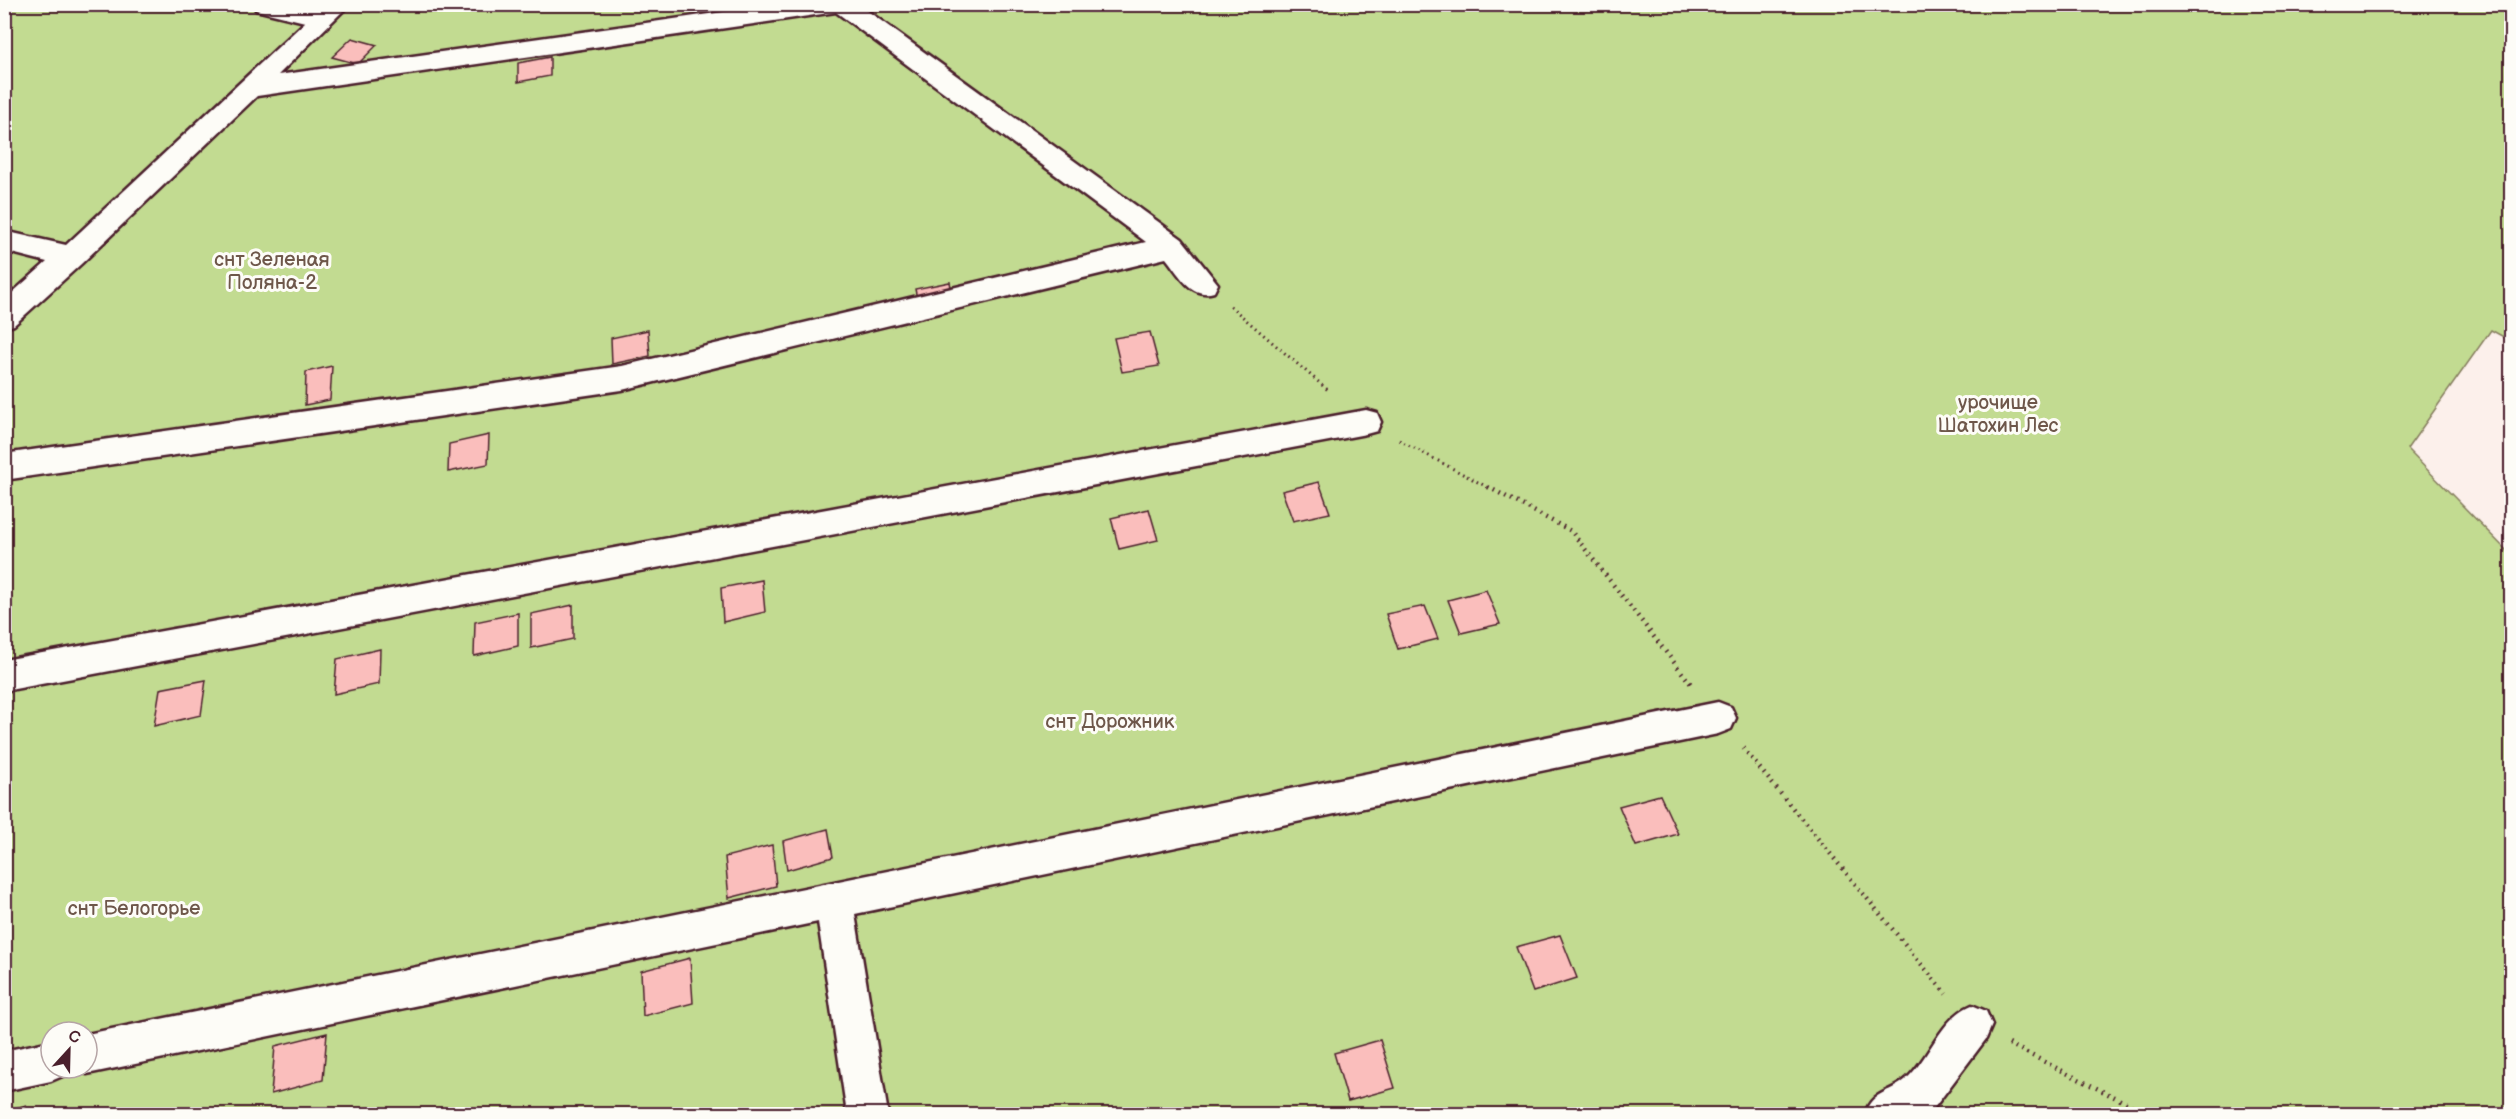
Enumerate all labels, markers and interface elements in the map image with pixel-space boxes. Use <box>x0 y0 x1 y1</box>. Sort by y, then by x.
park label: снт Зеленая Поляна-2 <box>214 248 330 295</box>
park label: урочище Шатохин Лес <box>1938 391 2059 438</box>
park label: снт Дорожник <box>1046 710 1175 734</box>
park label: снт Белогорье <box>68 897 200 921</box>
north arrow <box>39 1020 99 1080</box>
text: С <box>65 1027 83 1048</box>

